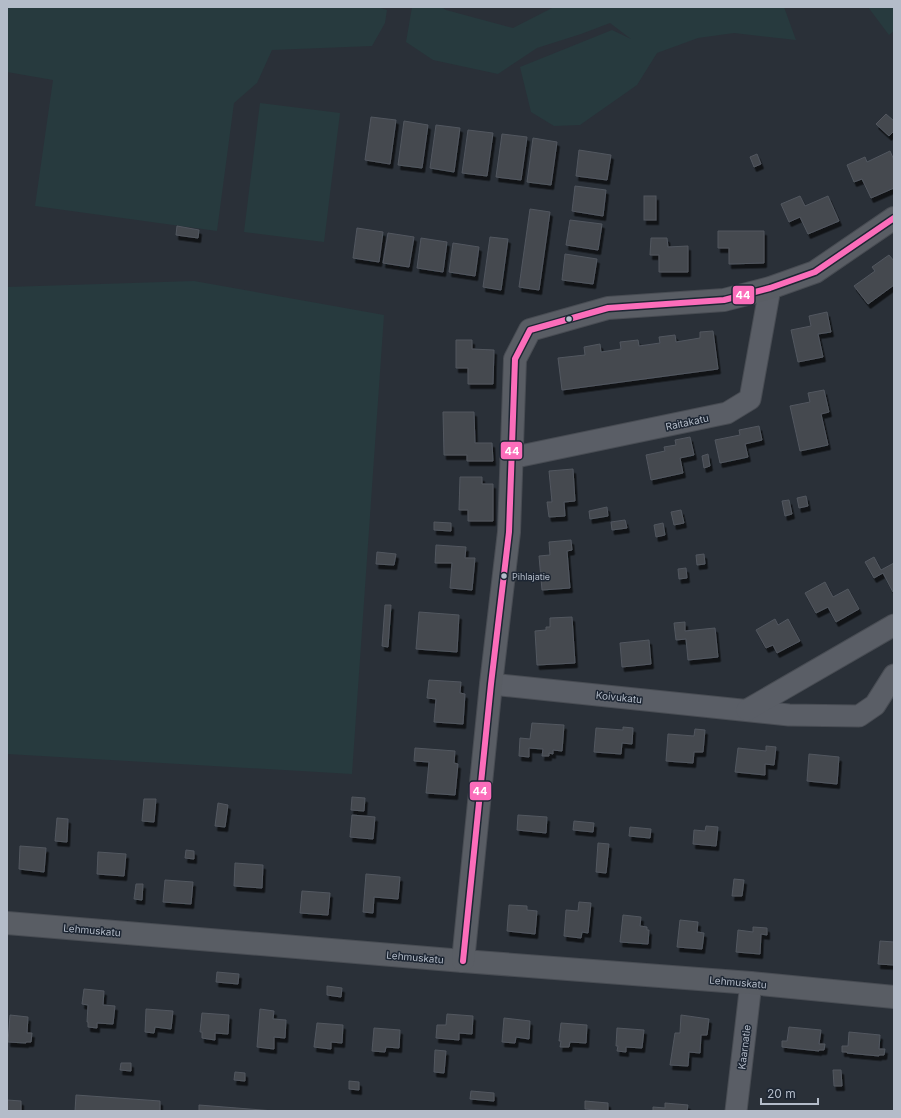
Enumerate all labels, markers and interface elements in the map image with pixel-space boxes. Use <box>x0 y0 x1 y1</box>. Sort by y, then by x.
line badge: 44 <box>732 285 755 305</box>
text: 44 <box>736 288 750 302</box>
unlabelled marker <box>564 314 574 324</box>
street label: Raitakatu <box>664 412 710 432</box>
line badge: 44 <box>500 441 523 460</box>
text: 44 <box>505 444 519 458</box>
marker: Pihlajatie <box>499 571 509 581</box>
place label: Pihlajatie <box>512 571 550 582</box>
street label: Koivukatu <box>595 689 643 705</box>
line badge: 44 <box>469 781 492 801</box>
text: 44 <box>473 784 487 798</box>
street label: Lehmuskatu <box>63 922 121 938</box>
street label: Lehmuskatu <box>386 949 444 965</box>
street label: Lehmuskatu <box>709 974 767 990</box>
street label: Kaarnatie <box>735 1024 753 1070</box>
scale bar <box>761 1080 818 1106</box>
text: 20 m <box>767 1086 796 1101</box>

